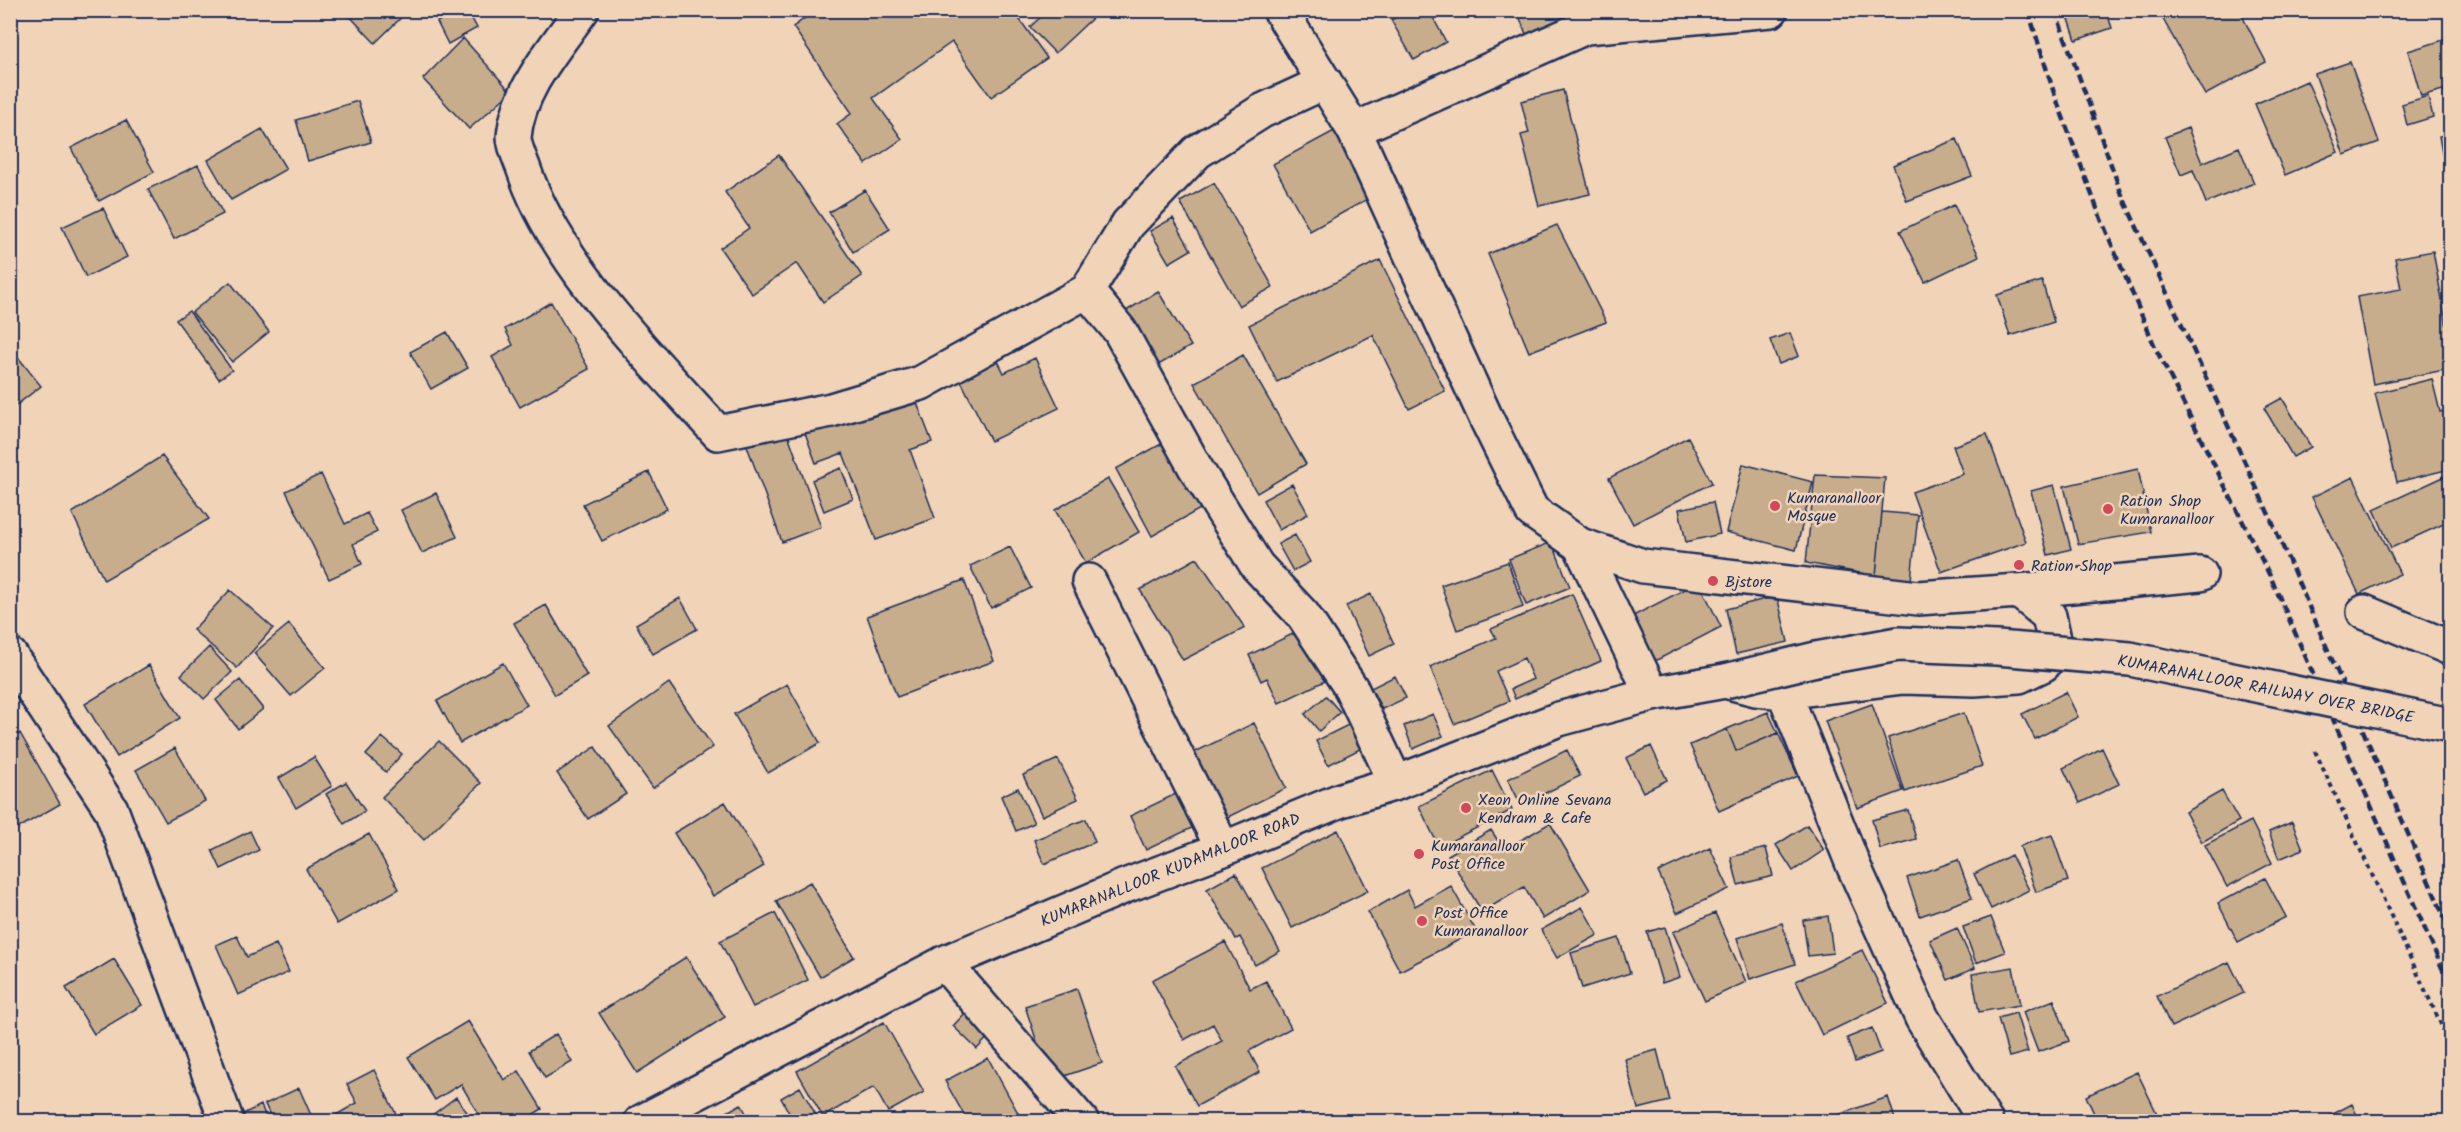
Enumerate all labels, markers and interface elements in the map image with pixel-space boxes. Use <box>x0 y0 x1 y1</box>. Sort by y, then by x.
place label: Kumaranalloor Mosque <box>1787 486 1883 529</box>
place label: Ration Shop Kumaranalloor <box>2120 489 2216 532</box>
marker: Kumaranalloor Mosque <box>1768 499 1782 513</box>
marker: Ration Shop Kumaranalloor <box>2101 502 2115 516</box>
place label: Ration Shop <box>2031 554 2112 579</box>
marker: Ration Shop <box>2012 558 2026 572</box>
place label: Bjstore <box>1725 570 1772 595</box>
marker: Bjstore <box>1706 574 1720 588</box>
street label: KUMARANALLOOR RAILWAY OVER BRIDGE <box>2115 648 2417 731</box>
place label: Xeon Online Sevana Kendram & Cafe <box>1478 788 1612 831</box>
marker: Xeon Online Sevana Kendram & Cafe <box>1459 801 1473 815</box>
street label: KUMARANALLOOR KUDAMALOOR ROAD <box>1037 807 1304 934</box>
place label: Kumaranalloor Post Office <box>1431 834 1527 877</box>
marker: Kumaranalloor Post Office <box>1412 847 1426 861</box>
place label: Post Office Kumaranalloor <box>1434 901 1530 944</box>
marker: Post Office Kumaranalloor <box>1415 914 1429 928</box>

